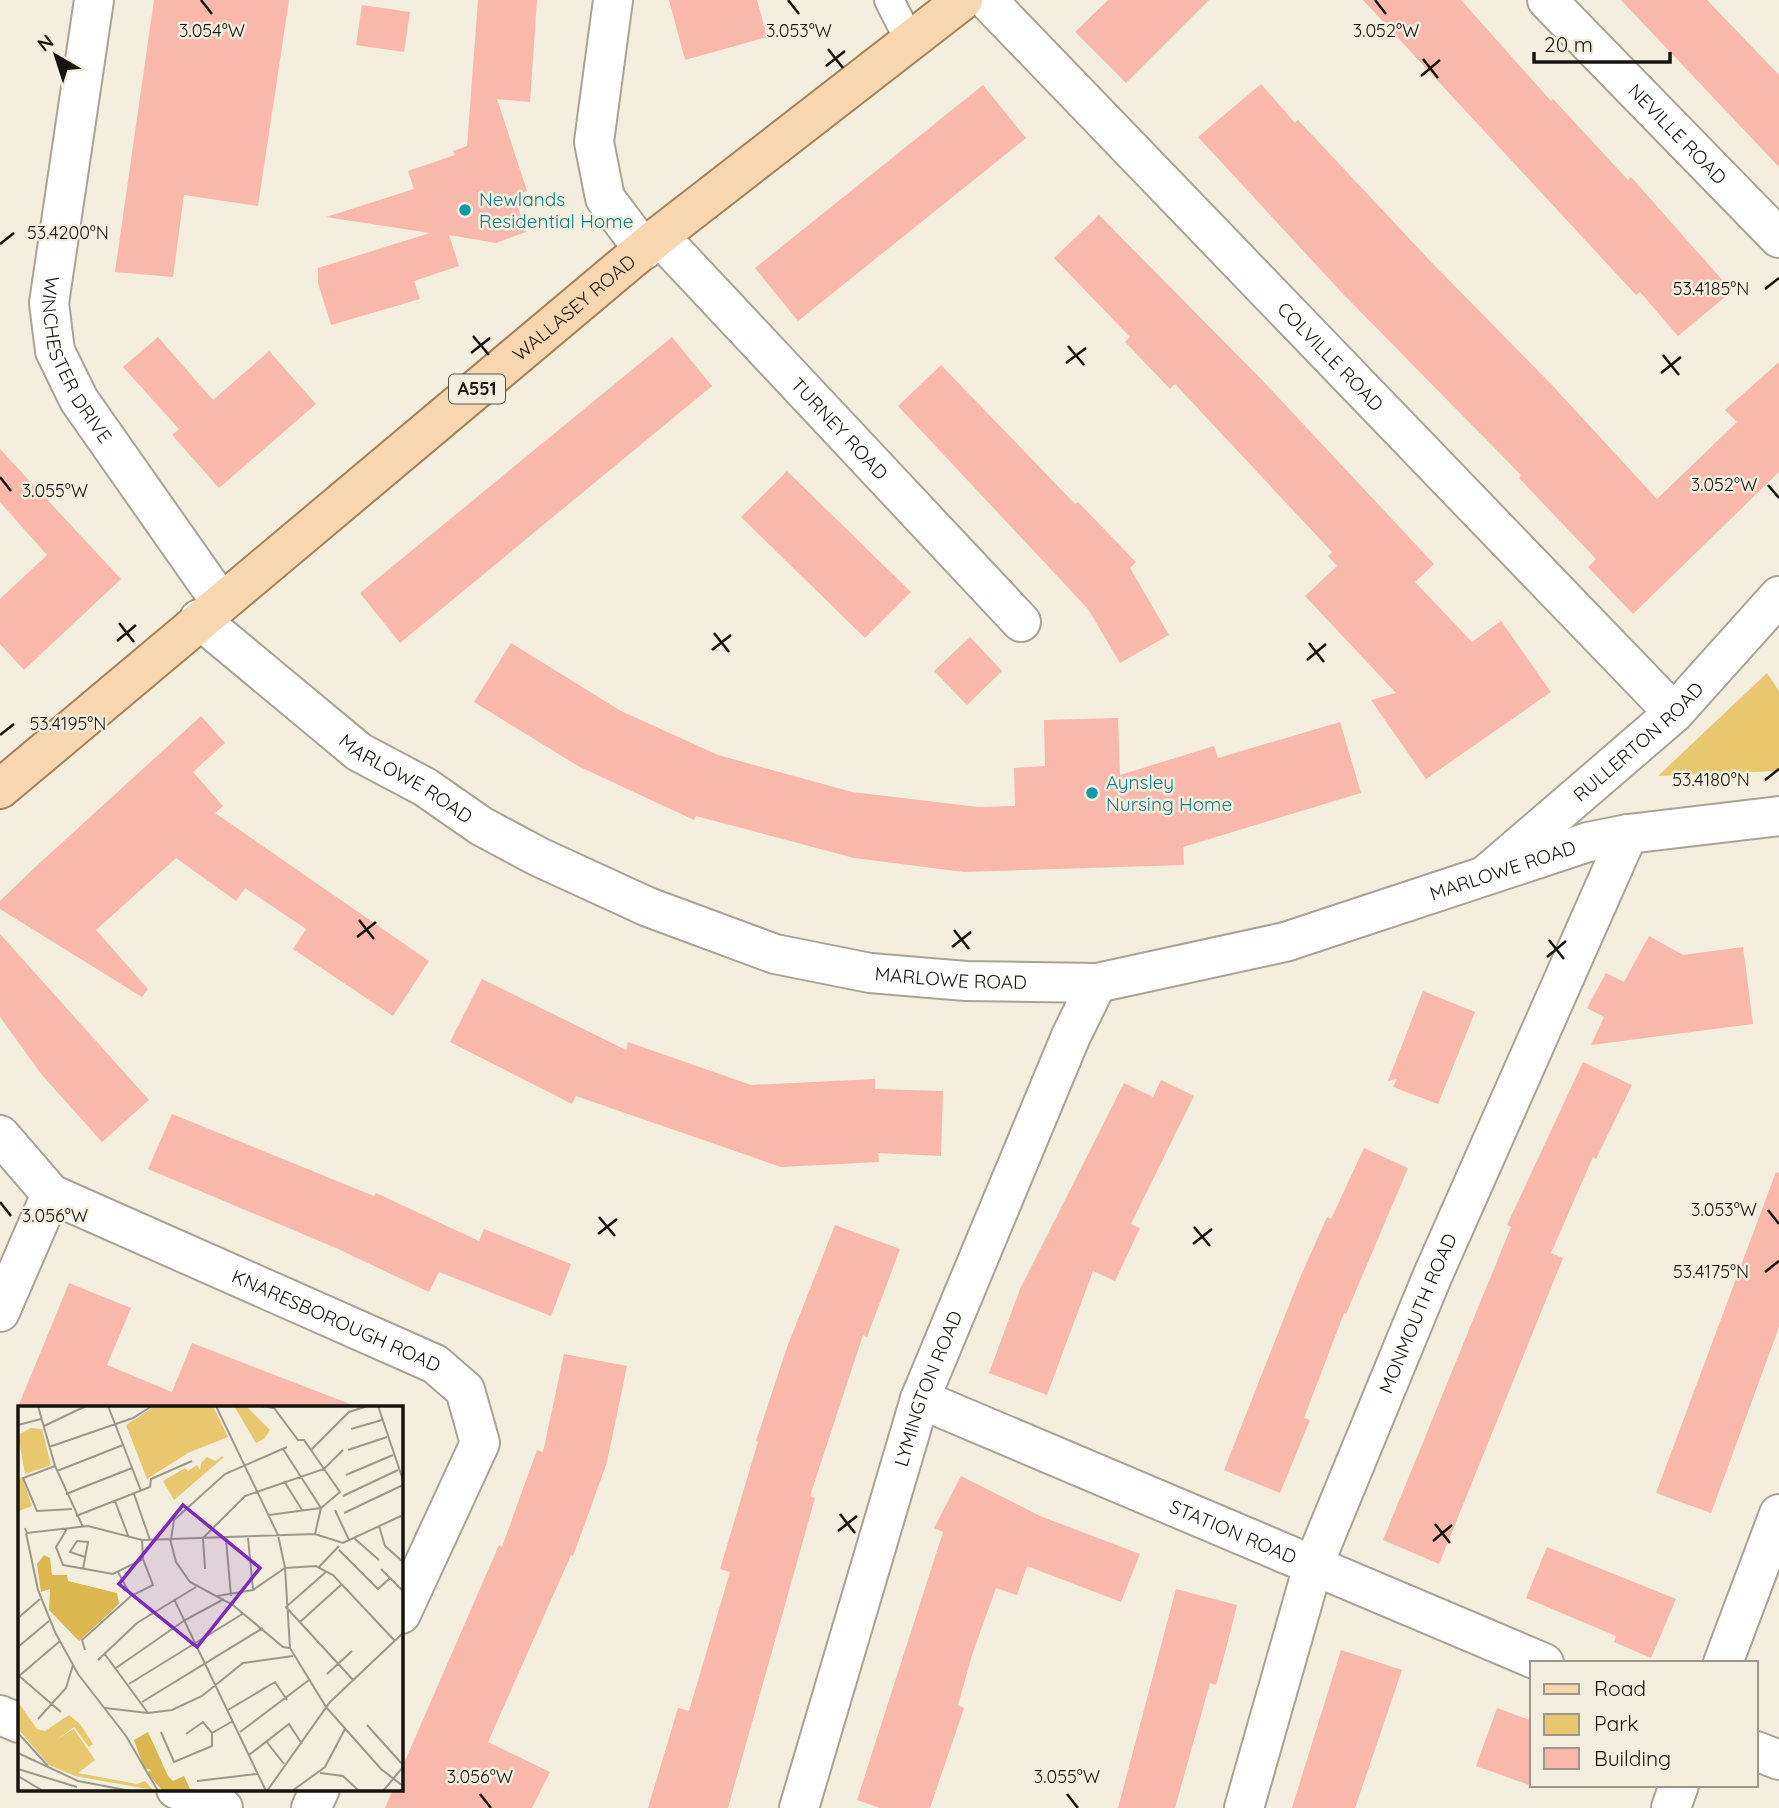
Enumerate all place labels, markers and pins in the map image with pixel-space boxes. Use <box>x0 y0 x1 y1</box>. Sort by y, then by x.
place label: Newlands Residential Home <box>479 187 633 233</box>
marker: Newlands Residential Home <box>457 202 473 218</box>
place label: Aynsley Nursing Home <box>1106 770 1232 816</box>
marker: Aynsley Nursing Home <box>1084 785 1100 801</box>

